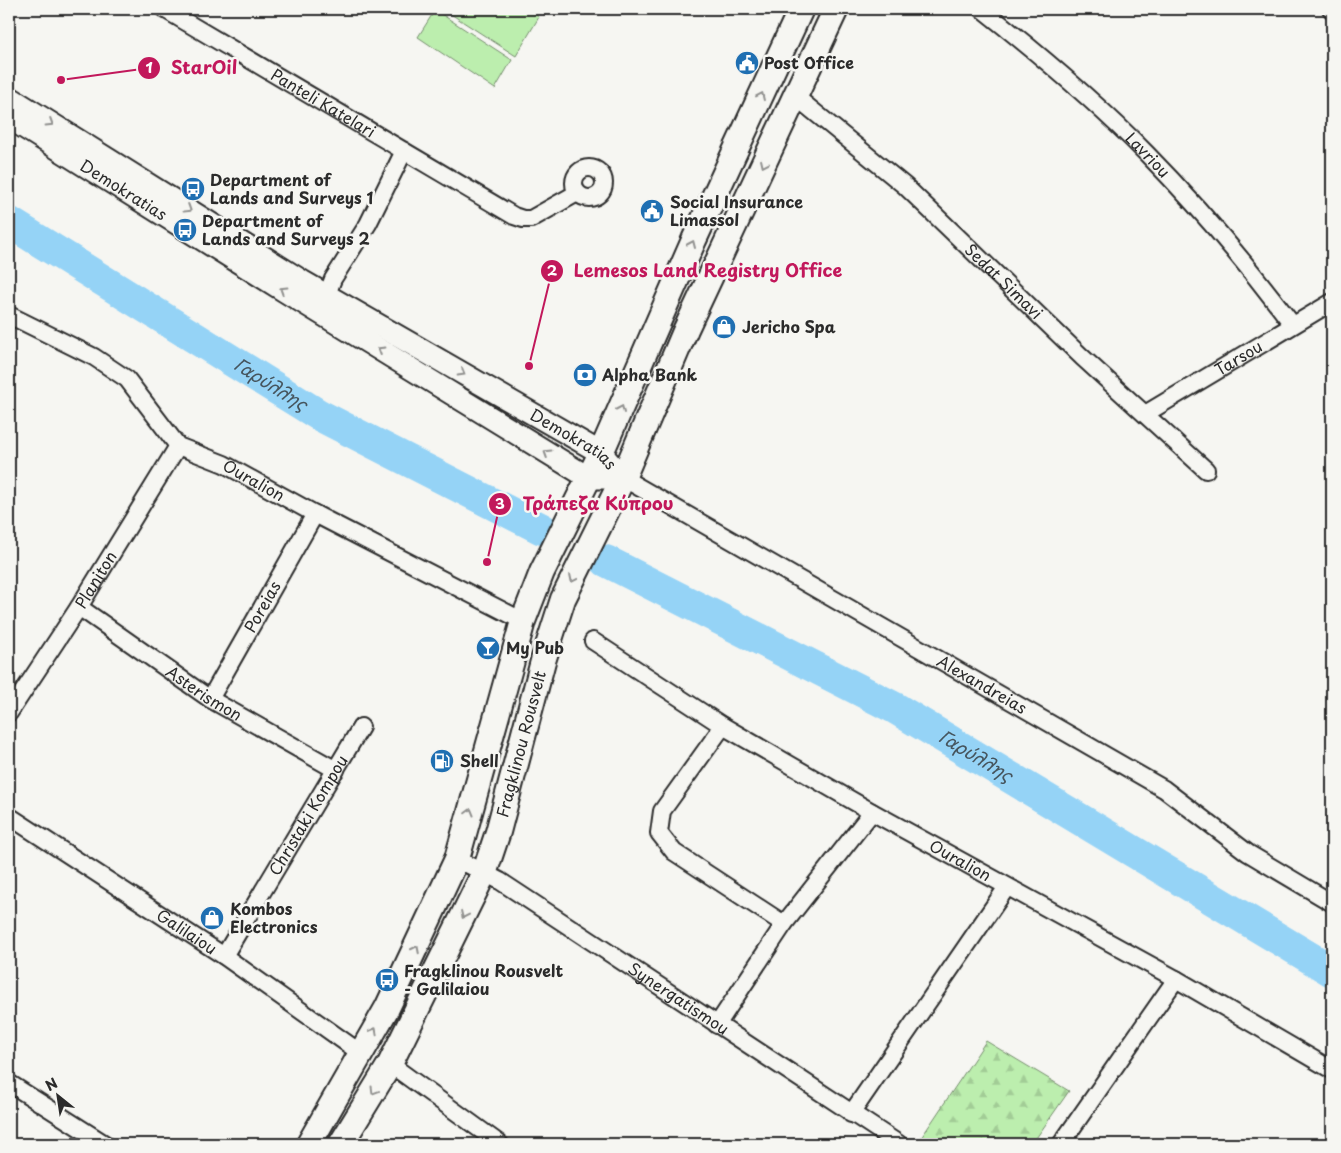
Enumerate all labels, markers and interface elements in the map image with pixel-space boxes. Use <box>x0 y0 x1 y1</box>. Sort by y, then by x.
public building icon: Post Office <box>734 50 760 76</box>
place label: Post Office <box>764 50 854 74</box>
callout: StarOil <box>136 52 248 85</box>
text: StarOil <box>171 53 237 80</box>
text: 1 <box>145 55 153 78</box>
street label: Panteli Katelari <box>267 62 381 143</box>
one-way arrow <box>755 92 765 101</box>
one-way arrow <box>45 117 54 126</box>
street label: Lavriou <box>1121 126 1176 182</box>
street label: Demokratias <box>76 152 172 225</box>
one-way arrow <box>760 159 770 168</box>
place label: Department of Lands and Surveys 1 <box>210 167 373 209</box>
bus stop icon: Department of Lands and Surveys 1 <box>180 176 206 202</box>
place label: Social Insurance Limassol <box>670 189 803 231</box>
public building icon: Social Insurance Limassol <box>639 198 665 224</box>
one-way arrow <box>182 203 191 213</box>
place label: Department of Lands and Surveys 2 <box>202 208 370 250</box>
bus stop icon: Department of Lands and Surveys 2 <box>172 217 198 243</box>
street label: Sedat Simavi <box>960 237 1049 324</box>
one-way arrow <box>686 240 697 249</box>
callout: Lemesos Land Registry Office <box>539 255 851 288</box>
text: Lemesos Land Registry Office <box>574 256 842 283</box>
text: 2 <box>547 258 558 281</box>
one-way arrow <box>279 287 288 297</box>
shop icon: Jericho Spa <box>711 314 737 340</box>
place label: Jericho Spa <box>742 314 836 338</box>
street label: Tarsou <box>1210 334 1266 381</box>
one-way arrow <box>378 346 387 356</box>
water label: Γαρύλλης <box>229 350 315 418</box>
bank icon: Alpha Bank <box>572 362 598 388</box>
place label: Alpha Bank <box>601 362 698 386</box>
one-way arrow <box>457 367 466 377</box>
street label: Demokratias <box>526 402 623 474</box>
one-way arrow <box>614 405 625 414</box>
one-way arrow <box>544 450 553 459</box>
street label: Ouralion <box>219 453 290 506</box>
callout: Τράπεζα Κύπρου <box>487 488 684 521</box>
text: Τράπεζα Κύπρου <box>522 489 674 516</box>
text: 3 <box>495 491 505 514</box>
street label: Planiton <box>68 546 122 613</box>
one-way arrow <box>569 574 579 583</box>
street label: Poreias <box>237 576 286 637</box>
bar icon: My Pub <box>475 635 501 661</box>
place label: My Pub <box>506 635 564 659</box>
street label: Alexandreias <box>933 648 1032 719</box>
street label: Asterismon <box>162 659 247 726</box>
street label: Fragklinou Rousvelt <box>489 667 551 820</box>
water label: Γαρύλλης <box>934 722 1020 789</box>
fuel station icon: Shell <box>429 748 455 774</box>
place label: Shell <box>460 748 499 772</box>
street label: Christaki Kompou <box>262 750 353 880</box>
one-way arrow <box>465 808 475 816</box>
street label: Ouralion <box>925 833 996 886</box>
place label: Kombos Electronics <box>230 896 318 938</box>
street label: Galilaiou <box>152 902 222 959</box>
shop icon: Kombos Electronics <box>199 905 225 931</box>
one-way arrow <box>460 910 470 919</box>
one-way arrow <box>410 945 420 954</box>
street label: Synergatismou <box>624 956 734 1040</box>
place label: Fragklinou Rousvelt - Galilaiou <box>404 958 563 1000</box>
bus stop icon: Fragklinou Rousvelt - Galilaiou <box>374 967 400 993</box>
one-way arrow <box>368 1027 378 1036</box>
north arrow <box>32 1070 82 1120</box>
text: N <box>41 1072 61 1096</box>
one-way arrow <box>370 1085 380 1094</box>

